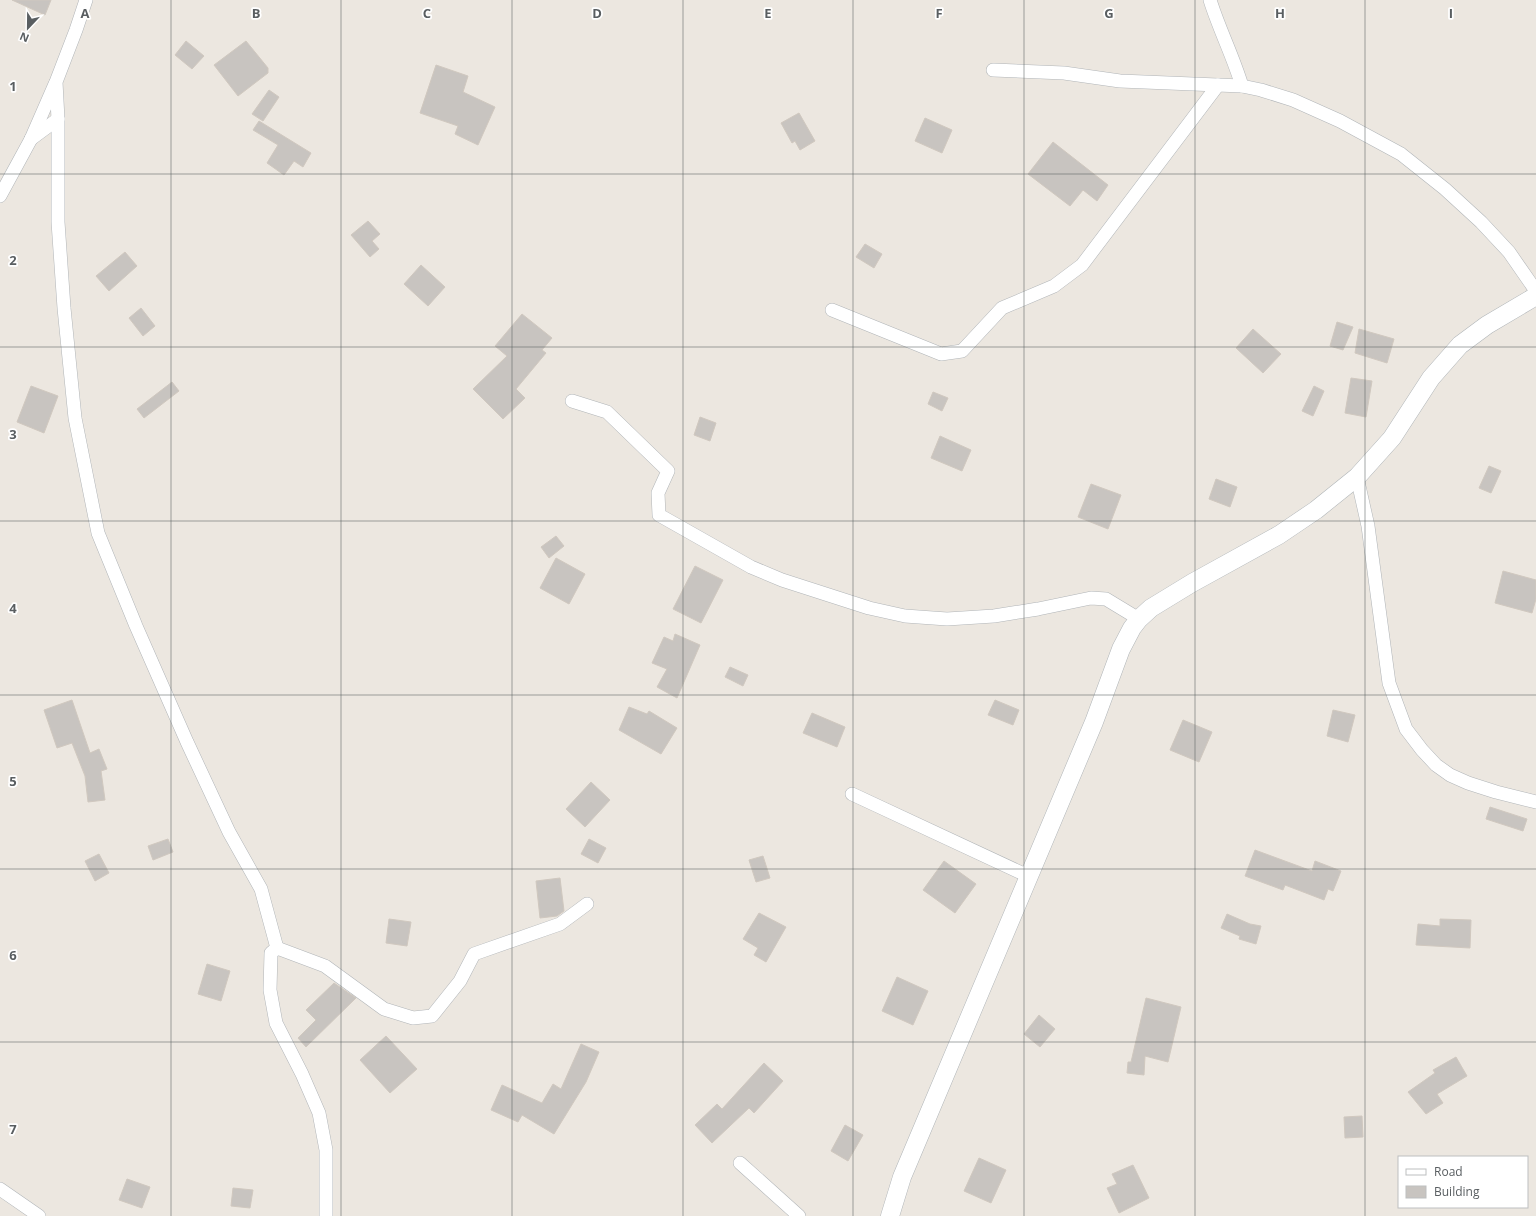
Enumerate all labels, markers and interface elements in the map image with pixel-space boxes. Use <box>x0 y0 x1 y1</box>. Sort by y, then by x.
text: A <box>81 4 90 22</box>
text: B <box>252 4 261 22</box>
text: C <box>423 4 431 22</box>
text: D <box>592 4 602 22</box>
text: E <box>764 4 772 22</box>
text: F <box>935 4 943 22</box>
text: G <box>1104 4 1114 22</box>
text: H <box>1275 4 1285 22</box>
text: I <box>1449 4 1453 22</box>
north arrow <box>8 8 48 48</box>
text: N <box>17 29 31 46</box>
text: 1 <box>9 77 17 95</box>
text: 2 <box>9 251 17 269</box>
text: 3 <box>9 425 17 443</box>
text: 4 <box>9 599 17 617</box>
text: 5 <box>9 772 17 790</box>
text: 6 <box>9 946 17 964</box>
text: 7 <box>9 1120 17 1138</box>
legend <box>1398 1156 1528 1208</box>
text: Road <box>1434 1163 1463 1180</box>
text: Building <box>1434 1183 1480 1200</box>

